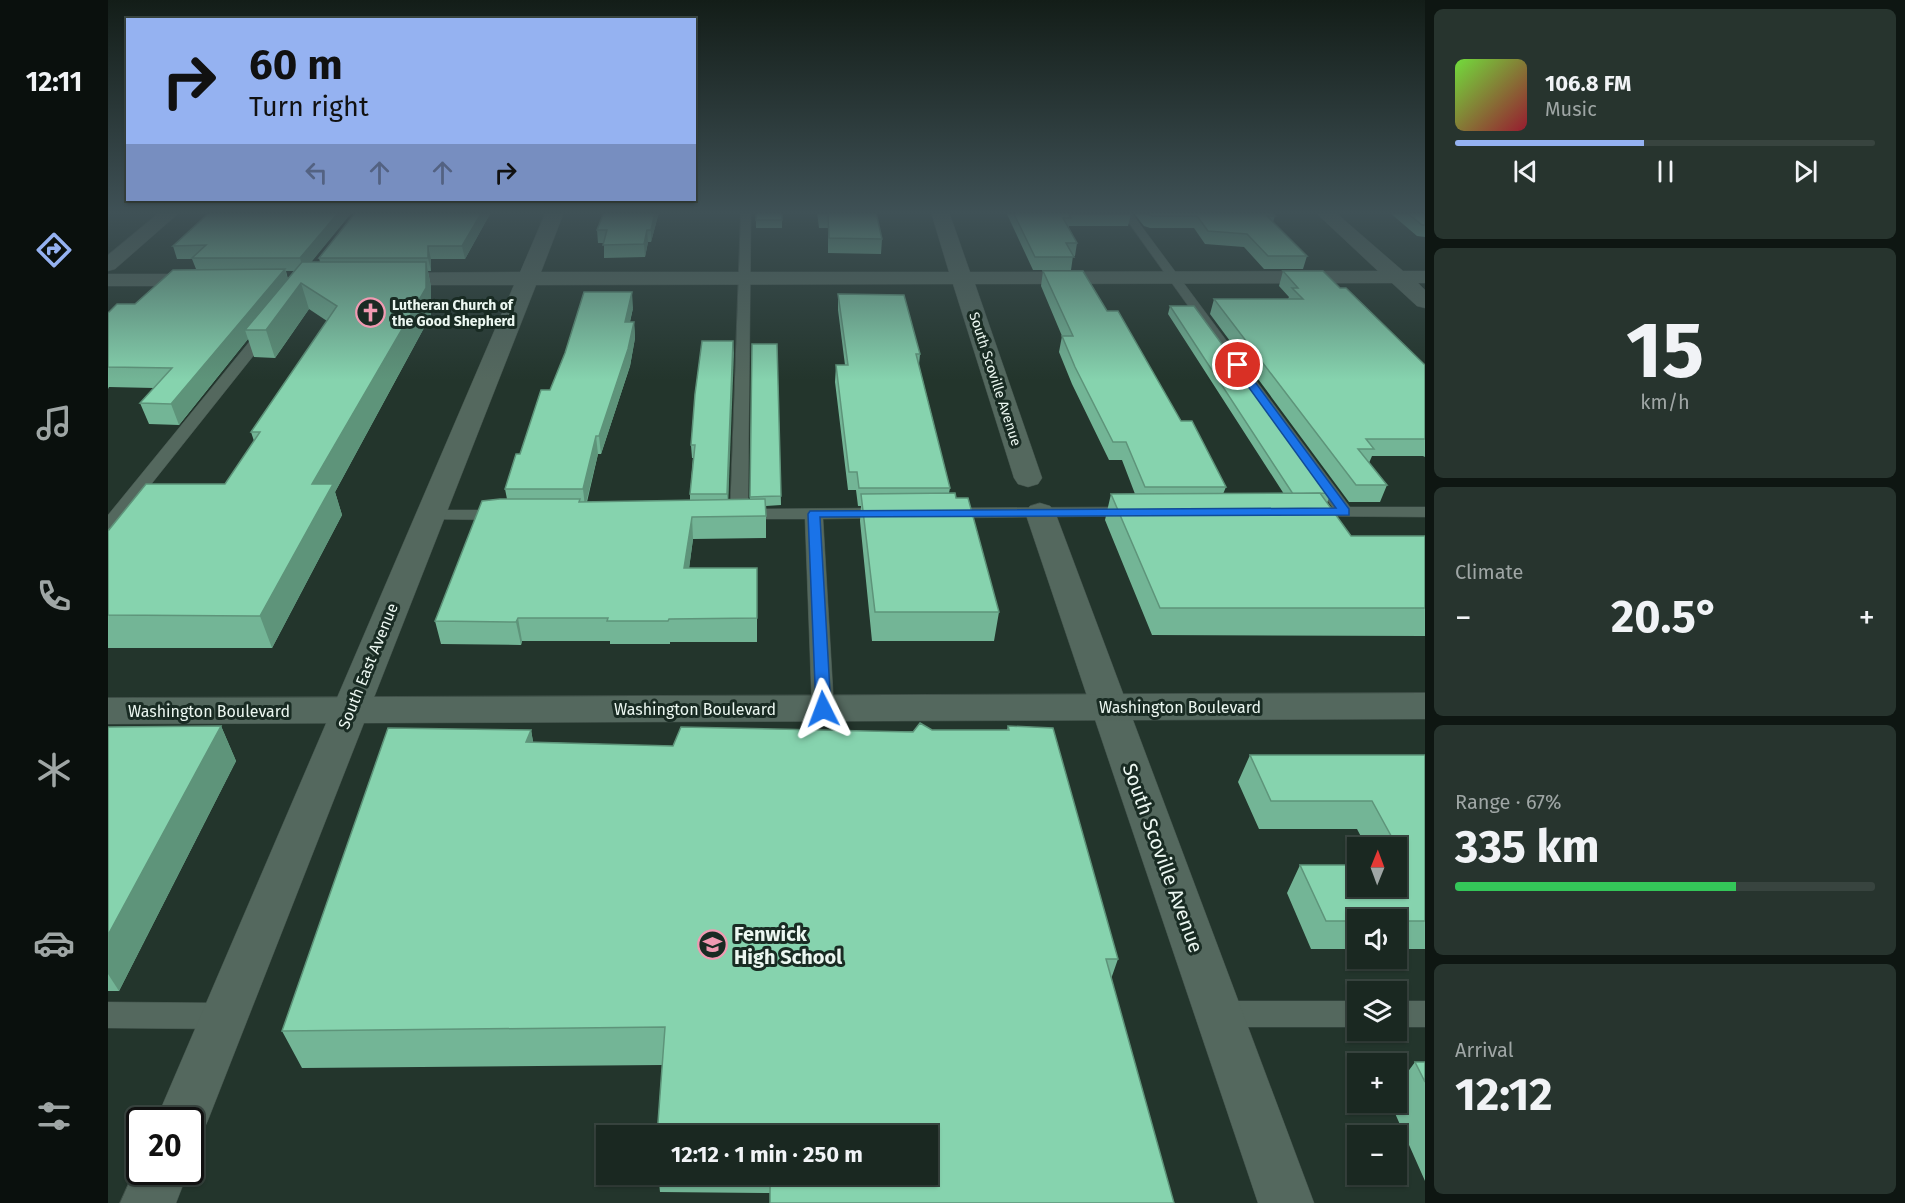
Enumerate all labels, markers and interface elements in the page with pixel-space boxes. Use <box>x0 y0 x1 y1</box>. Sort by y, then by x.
text: 60 m <box>249 40 343 90</box>
icon: right <box>150 42 228 120</box>
text: 12:11 <box>26 66 82 98</box>
text: 106.8 FM <box>1545 70 1631 97</box>
text: Turn right <box>249 91 369 123</box>
text: Music <box>1545 97 1597 121</box>
icon: previous <box>1509 155 1542 188</box>
icon: pause <box>1649 155 1682 188</box>
icon: next <box>1789 155 1822 188</box>
icon: left <box>300 156 333 189</box>
icon: ahead <box>363 156 396 189</box>
icon: ahead <box>426 156 459 189</box>
icon: right <box>489 156 522 189</box>
icon: directions <box>33 229 75 271</box>
church icon: Lutheran Church of the Good Shepherd <box>355 297 387 329</box>
place label: Lutheran Church of the Good Shepherd <box>392 297 515 330</box>
text: 15 <box>1626 304 1704 398</box>
street label: South Scoville Avenue <box>965 310 1025 448</box>
pin <box>1212 339 1263 390</box>
icon: arrive <box>1221 348 1254 381</box>
text: km/h <box>1640 390 1690 414</box>
icon: music <box>33 402 75 444</box>
text: Climate <box>1455 560 1523 584</box>
icon: phone <box>33 575 75 617</box>
text: 20.5° <box>1611 590 1719 644</box>
text: − <box>1455 598 1472 638</box>
text: + <box>1859 598 1875 638</box>
street label: South East Avenue <box>334 600 402 732</box>
position arrow <box>791 677 855 741</box>
street label: Washington Boulevard <box>1099 698 1261 717</box>
street label: Washington Boulevard <box>614 700 776 719</box>
street label: Washington Boulevard <box>128 702 290 721</box>
icon: climate <box>33 749 75 791</box>
street label: South Scoville Avenue <box>1118 760 1208 956</box>
text: Range · 67% <box>1455 790 1562 814</box>
text: 335 km <box>1455 820 1599 874</box>
north arrow <box>1347 837 1407 897</box>
map controls <box>1347 837 1407 1185</box>
button: sound <box>1347 909 1407 969</box>
icon: car <box>33 922 75 964</box>
place label: Fenwick High School <box>734 922 842 969</box>
school or university icon: Fenwick High School <box>697 929 729 961</box>
button: layers <box>1347 981 1407 1041</box>
text: Arrival <box>1455 1038 1514 1062</box>
button: + <box>1347 1053 1407 1113</box>
text: 12:12 <box>1455 1068 1553 1122</box>
icon: filters <box>33 1095 75 1137</box>
speed limit sign: 20 <box>126 1107 204 1185</box>
button: − <box>1347 1125 1407 1185</box>
text: 12:12 · 1 min · 250 m <box>671 1141 863 1168</box>

